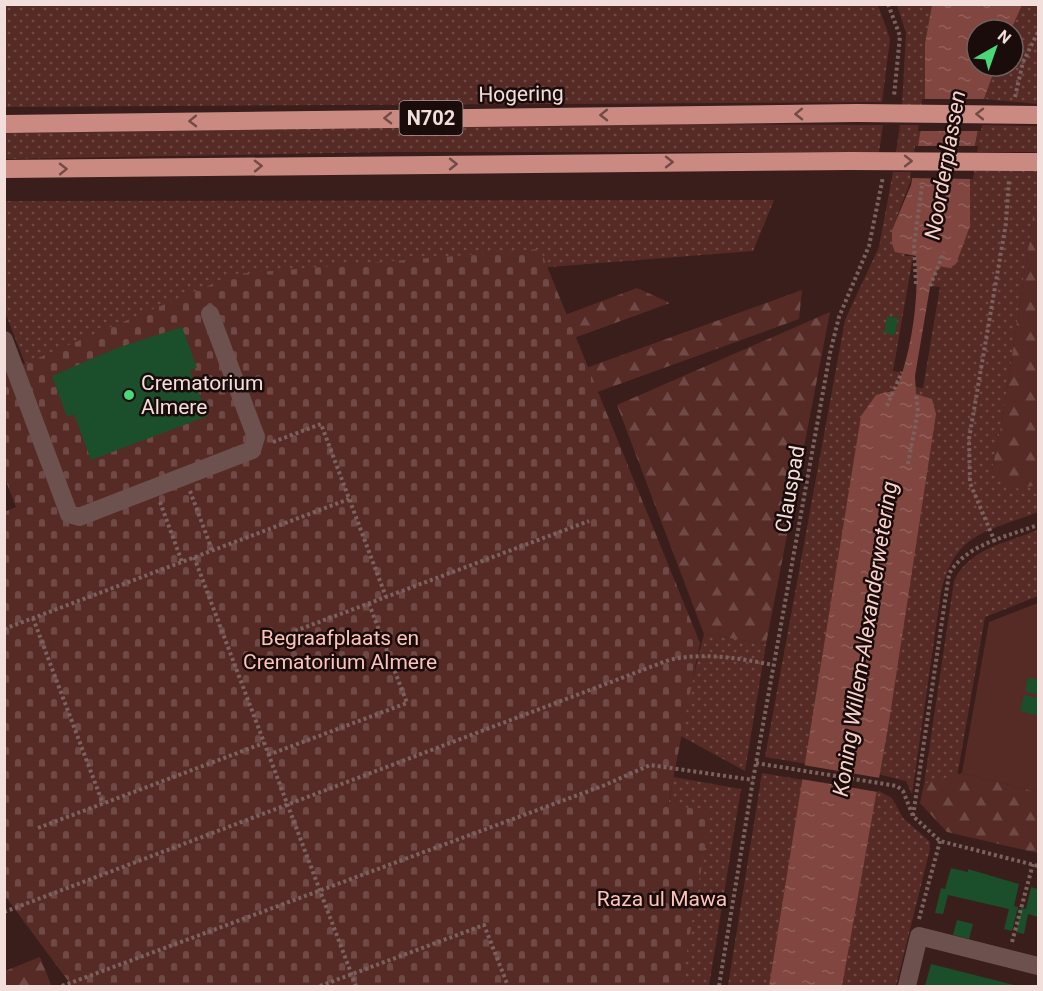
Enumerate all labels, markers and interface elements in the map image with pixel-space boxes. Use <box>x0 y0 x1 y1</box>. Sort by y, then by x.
north arrow <box>965 18 1025 78</box>
text: N <box>994 26 1015 48</box>
street label: Hogering <box>478 81 564 107</box>
water label: Noorderplassen <box>920 88 970 242</box>
road number: N702 <box>400 101 462 135</box>
one-way arrow <box>794 108 803 120</box>
one-way arrow <box>976 108 985 121</box>
one-way arrow <box>599 109 608 122</box>
one-way arrow <box>383 112 392 124</box>
one-way arrow <box>189 115 198 127</box>
one-way arrow <box>904 155 913 167</box>
one-way arrow <box>664 156 673 168</box>
one-way arrow <box>448 158 457 170</box>
one-way arrow <box>253 160 262 172</box>
one-way arrow <box>58 163 67 175</box>
place label: Crematorium Almere <box>141 371 263 419</box>
marker: Crematorium Almere <box>122 388 136 402</box>
street label: Clauspad <box>771 444 809 534</box>
water label: Koning Willem-Alexanderwetering <box>828 480 902 798</box>
park label: Begraafplaats en Crematorium Almere <box>243 626 437 674</box>
park label: Raza ul Mawa <box>597 887 727 911</box>

